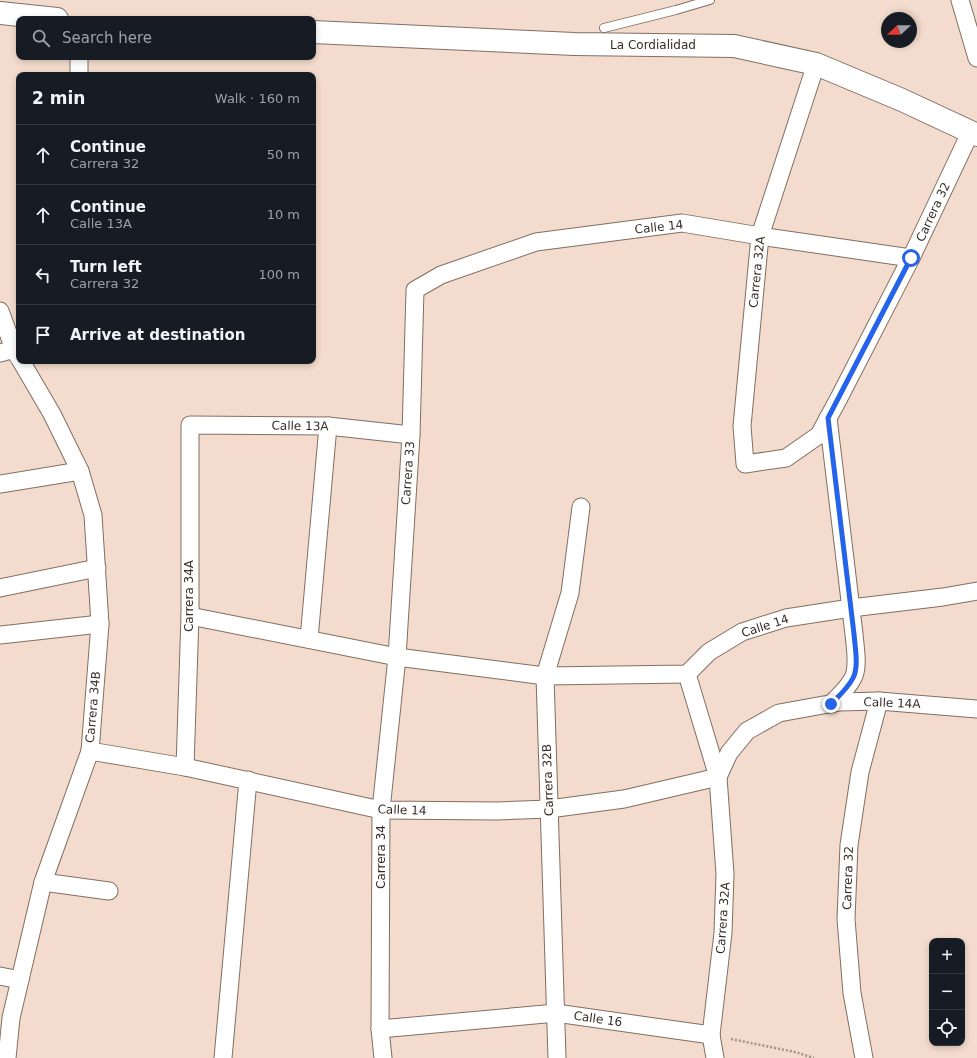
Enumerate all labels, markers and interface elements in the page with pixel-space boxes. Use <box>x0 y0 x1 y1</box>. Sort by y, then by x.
north arrow <box>881 12 917 48</box>
search box <box>16 16 316 60</box>
icon: search <box>30 27 52 49</box>
text: Search here <box>62 29 152 47</box>
street label: La Cordialidad <box>610 38 696 52</box>
text: 2 min <box>32 88 85 108</box>
text: Walk · 160 m <box>215 91 300 106</box>
text: Continue <box>70 138 146 156</box>
icon: ahead <box>32 144 54 166</box>
text: 50 m <box>267 147 300 162</box>
text: Carrera 32 <box>70 156 139 171</box>
street label: Carrera 32 <box>913 180 953 244</box>
text: Continue <box>70 198 146 216</box>
icon: ahead <box>32 204 54 226</box>
text: 10 m <box>267 207 300 222</box>
text: Calle 13A <box>70 216 132 231</box>
street label: Calle 14 <box>634 217 684 237</box>
street label: Carrera 32A <box>746 235 768 309</box>
route start <box>902 249 920 267</box>
text: Turn left <box>70 258 142 276</box>
icon: left <box>32 264 54 286</box>
text: 100 m <box>258 267 300 282</box>
text: Carrera 32 <box>70 276 139 291</box>
icon: arrive <box>32 324 54 346</box>
text: Arrive at destination <box>70 326 245 344</box>
street label: Calle 13A <box>271 419 329 434</box>
street label: Carrera 33 <box>399 441 417 505</box>
street label: Carrera 34A <box>182 559 196 632</box>
street label: Calle 14 <box>740 612 790 640</box>
street label: Carrera 34B <box>83 670 103 744</box>
route end <box>822 695 840 713</box>
street label: Calle 14A <box>863 695 922 711</box>
street label: Carrera 32B <box>540 744 556 816</box>
street label: Calle 14 <box>377 802 427 818</box>
street label: Carrera 34 <box>374 825 388 889</box>
street label: Carrera 32 <box>840 846 856 910</box>
street label: Carrera 32A <box>714 881 733 954</box>
map controls <box>929 938 965 1046</box>
button: + <box>929 938 965 974</box>
button: − <box>929 974 965 1010</box>
street label: Calle 16 <box>573 1009 623 1029</box>
button: locate <box>929 1010 965 1046</box>

